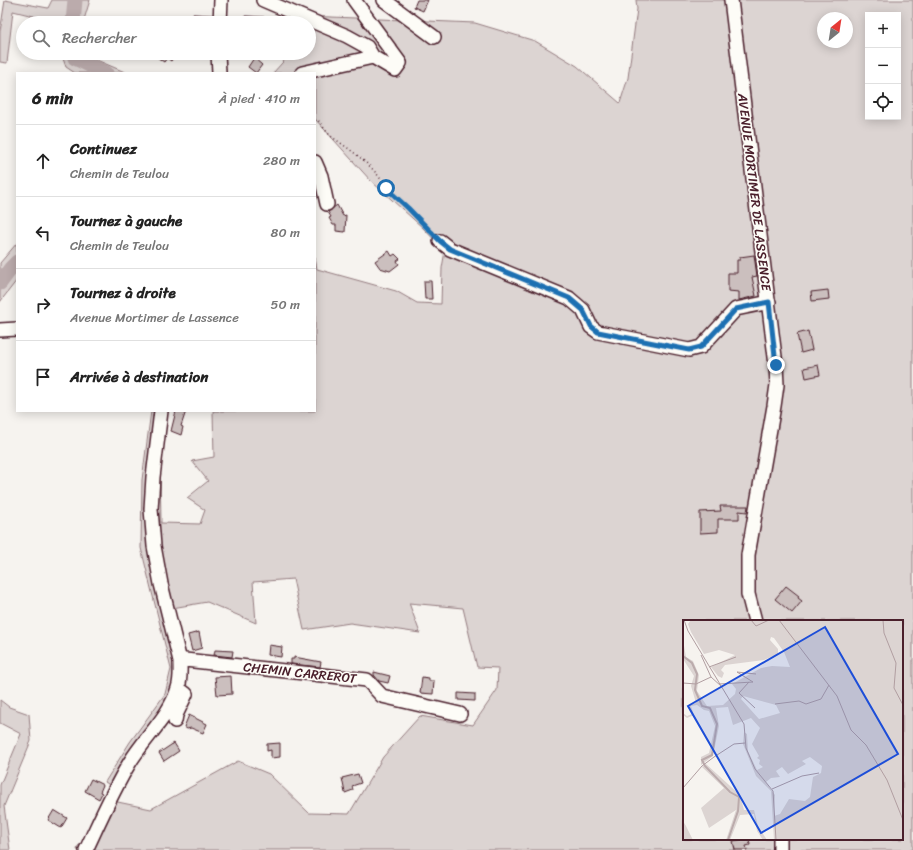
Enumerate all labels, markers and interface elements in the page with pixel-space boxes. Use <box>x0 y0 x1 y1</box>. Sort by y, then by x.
north arrow <box>817 12 853 48</box>
map controls <box>865 12 901 120</box>
button: + <box>865 12 901 48</box>
search box <box>16 16 316 60</box>
text: Rechercher <box>62 25 137 51</box>
icon: search <box>30 27 52 49</box>
button: − <box>865 48 901 84</box>
text: 6 min <box>32 83 73 113</box>
button: locate <box>865 84 901 120</box>
text: À pied · 410 m <box>219 87 300 110</box>
street label: AVENUE MORTIMER DE LASSENCE <box>731 91 778 293</box>
text: Continuez <box>70 136 137 162</box>
text: 280 m <box>263 149 300 172</box>
icon: ahead <box>32 150 54 172</box>
text: Chemin de Teulou <box>70 162 169 185</box>
route start <box>377 179 395 197</box>
text: Tournez à gauche <box>70 208 182 234</box>
text: 80 m <box>271 221 300 244</box>
icon: left <box>32 222 54 244</box>
text: Chemin de Teulou <box>70 234 169 257</box>
text: Tournez à droite <box>70 280 176 306</box>
text: 50 m <box>270 293 300 316</box>
icon: right <box>32 294 54 316</box>
text: Avenue Mortimer de Lassence <box>70 306 239 329</box>
route end <box>767 356 785 374</box>
text: Arrivée à destination <box>70 364 208 390</box>
icon: arrive <box>32 366 54 388</box>
inset map <box>683 620 903 840</box>
street label: CHEMIN CARREROT <box>242 655 359 690</box>

